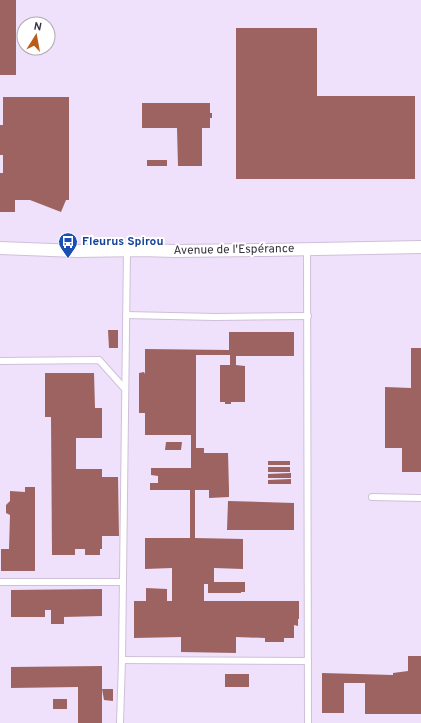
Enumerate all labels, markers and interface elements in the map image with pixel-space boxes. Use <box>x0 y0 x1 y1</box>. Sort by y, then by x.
north arrow <box>16 16 56 56</box>
text: N <box>33 20 43 35</box>
bus stop icon: Fleurus Spirou <box>57 231 79 259</box>
place label: Fleurus Spirou <box>82 234 164 250</box>
street label: Avenue de l'Espérance <box>173 241 295 259</box>

